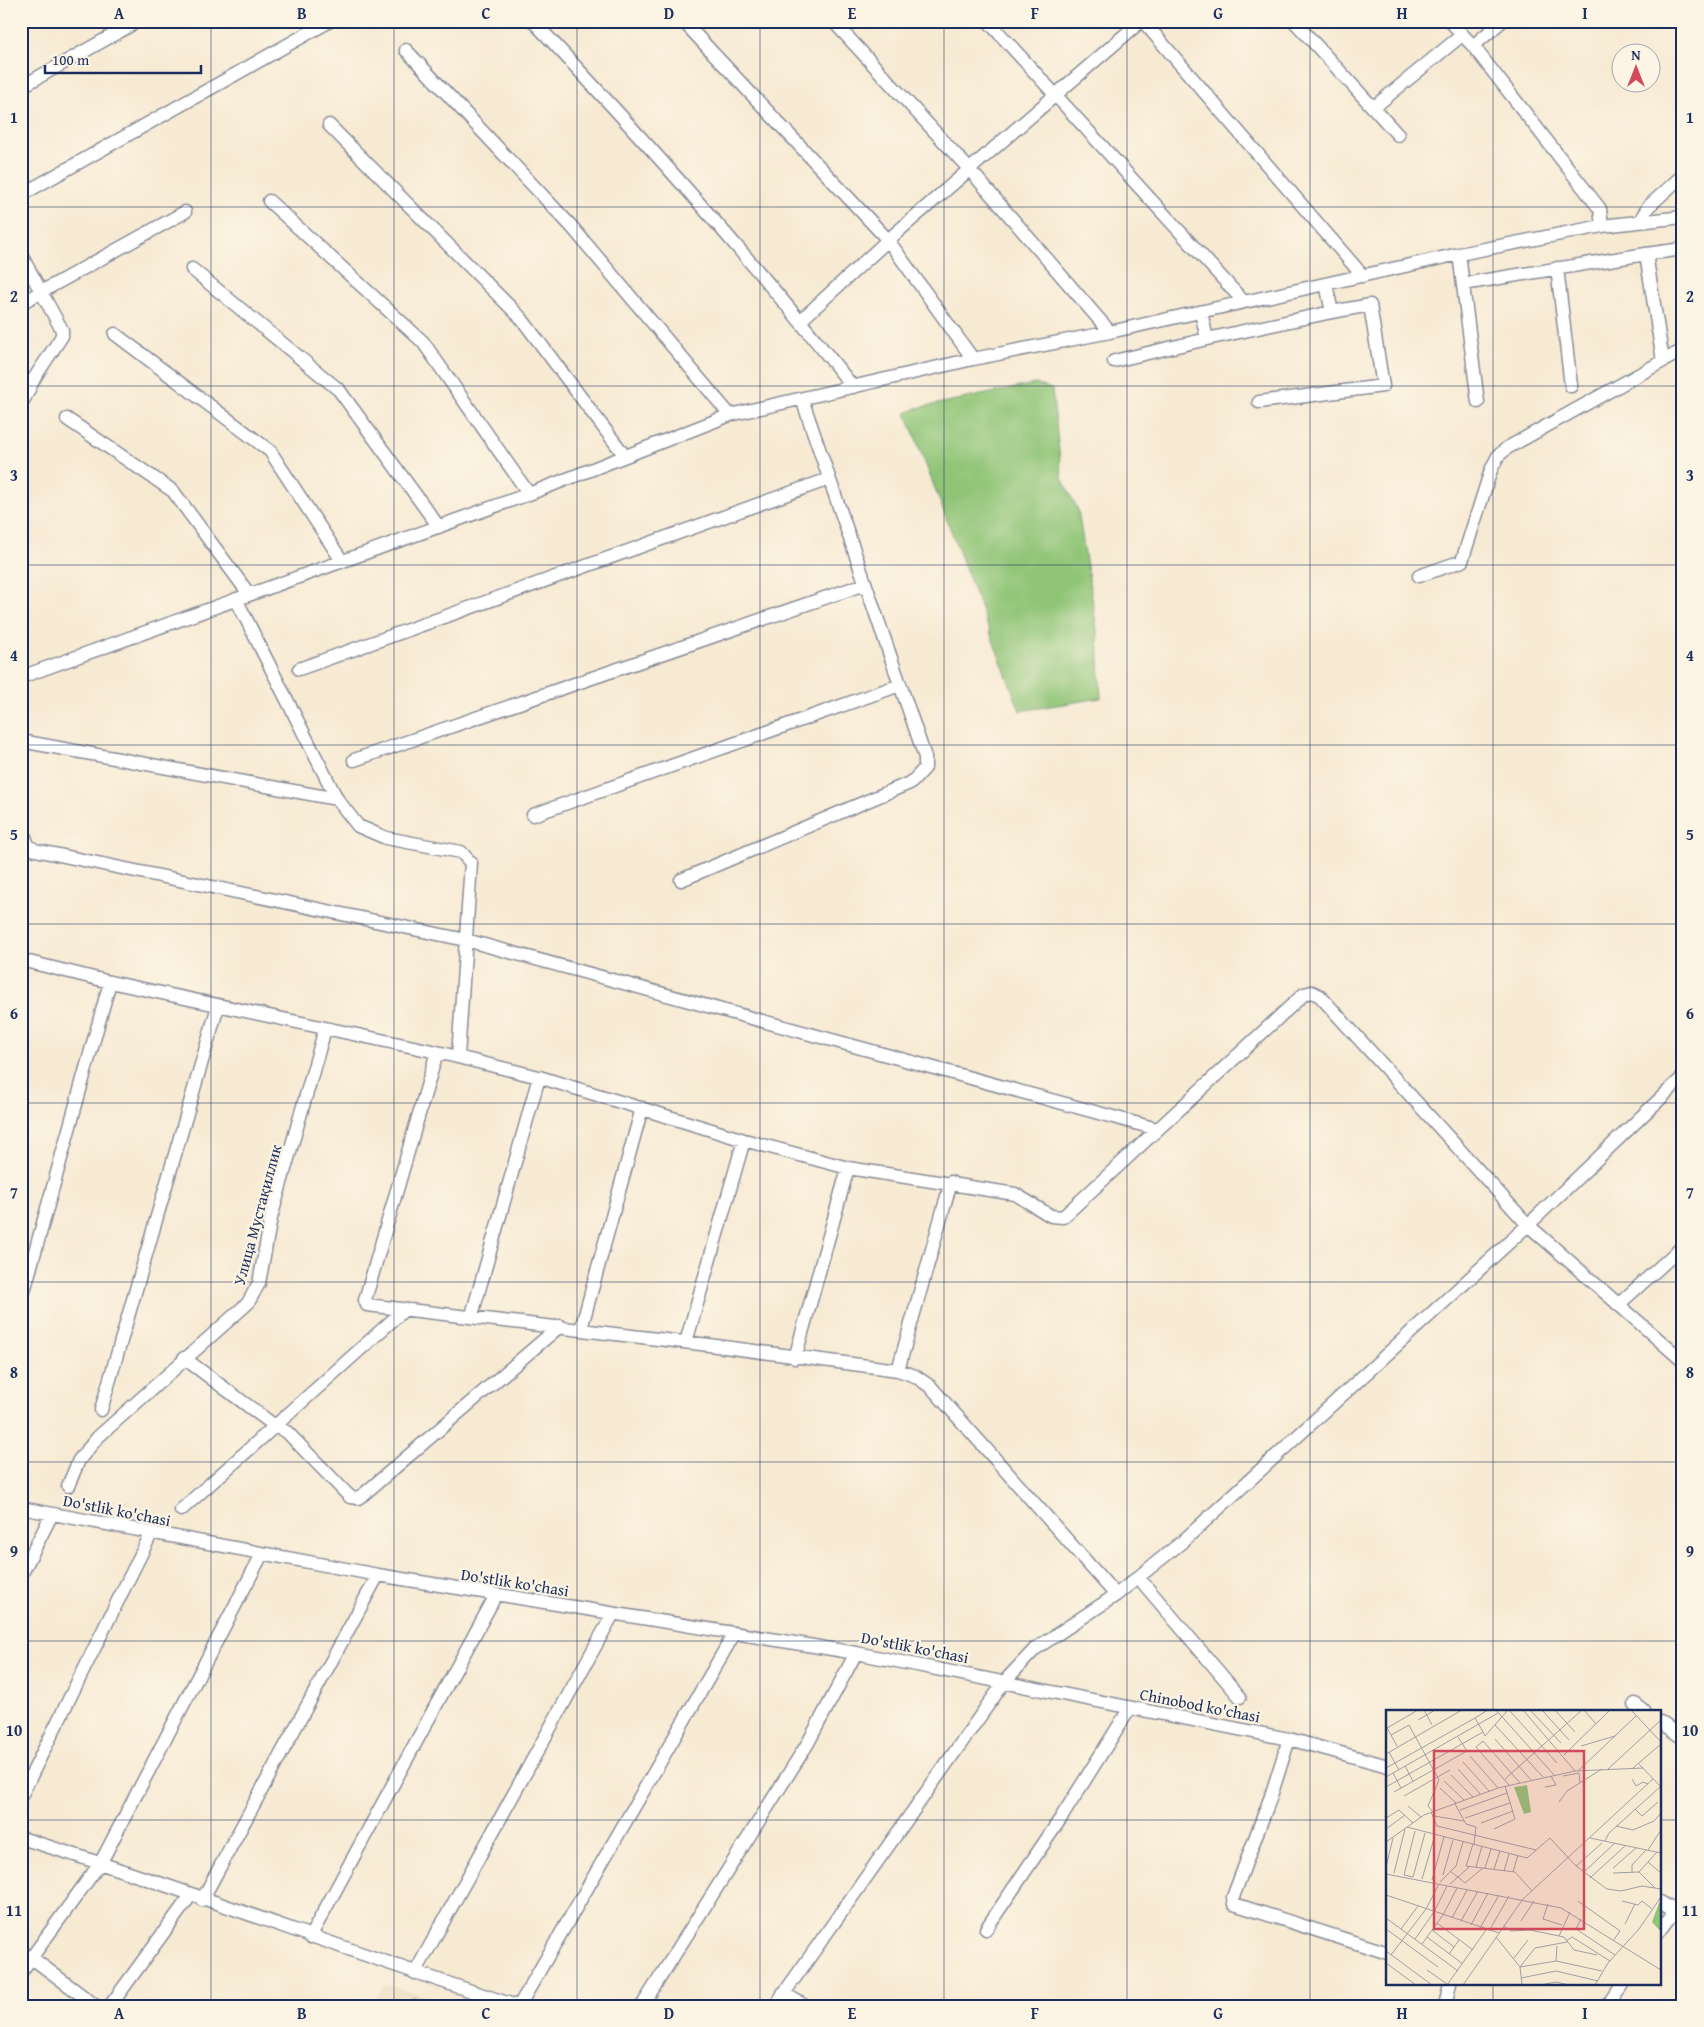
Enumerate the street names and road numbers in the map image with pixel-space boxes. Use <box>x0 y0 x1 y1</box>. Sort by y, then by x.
street label: Улица Мустақиллик <box>227 1141 288 1288</box>
street label: Do'stlik ko'chasi <box>61 1488 173 1532</box>
street label: Do'stlik ko'chasi <box>459 1562 571 1602</box>
street label: Do'stlik ko'chasi <box>859 1625 971 1669</box>
street label: Chinobod ko'chasi <box>1138 1682 1263 1729</box>

